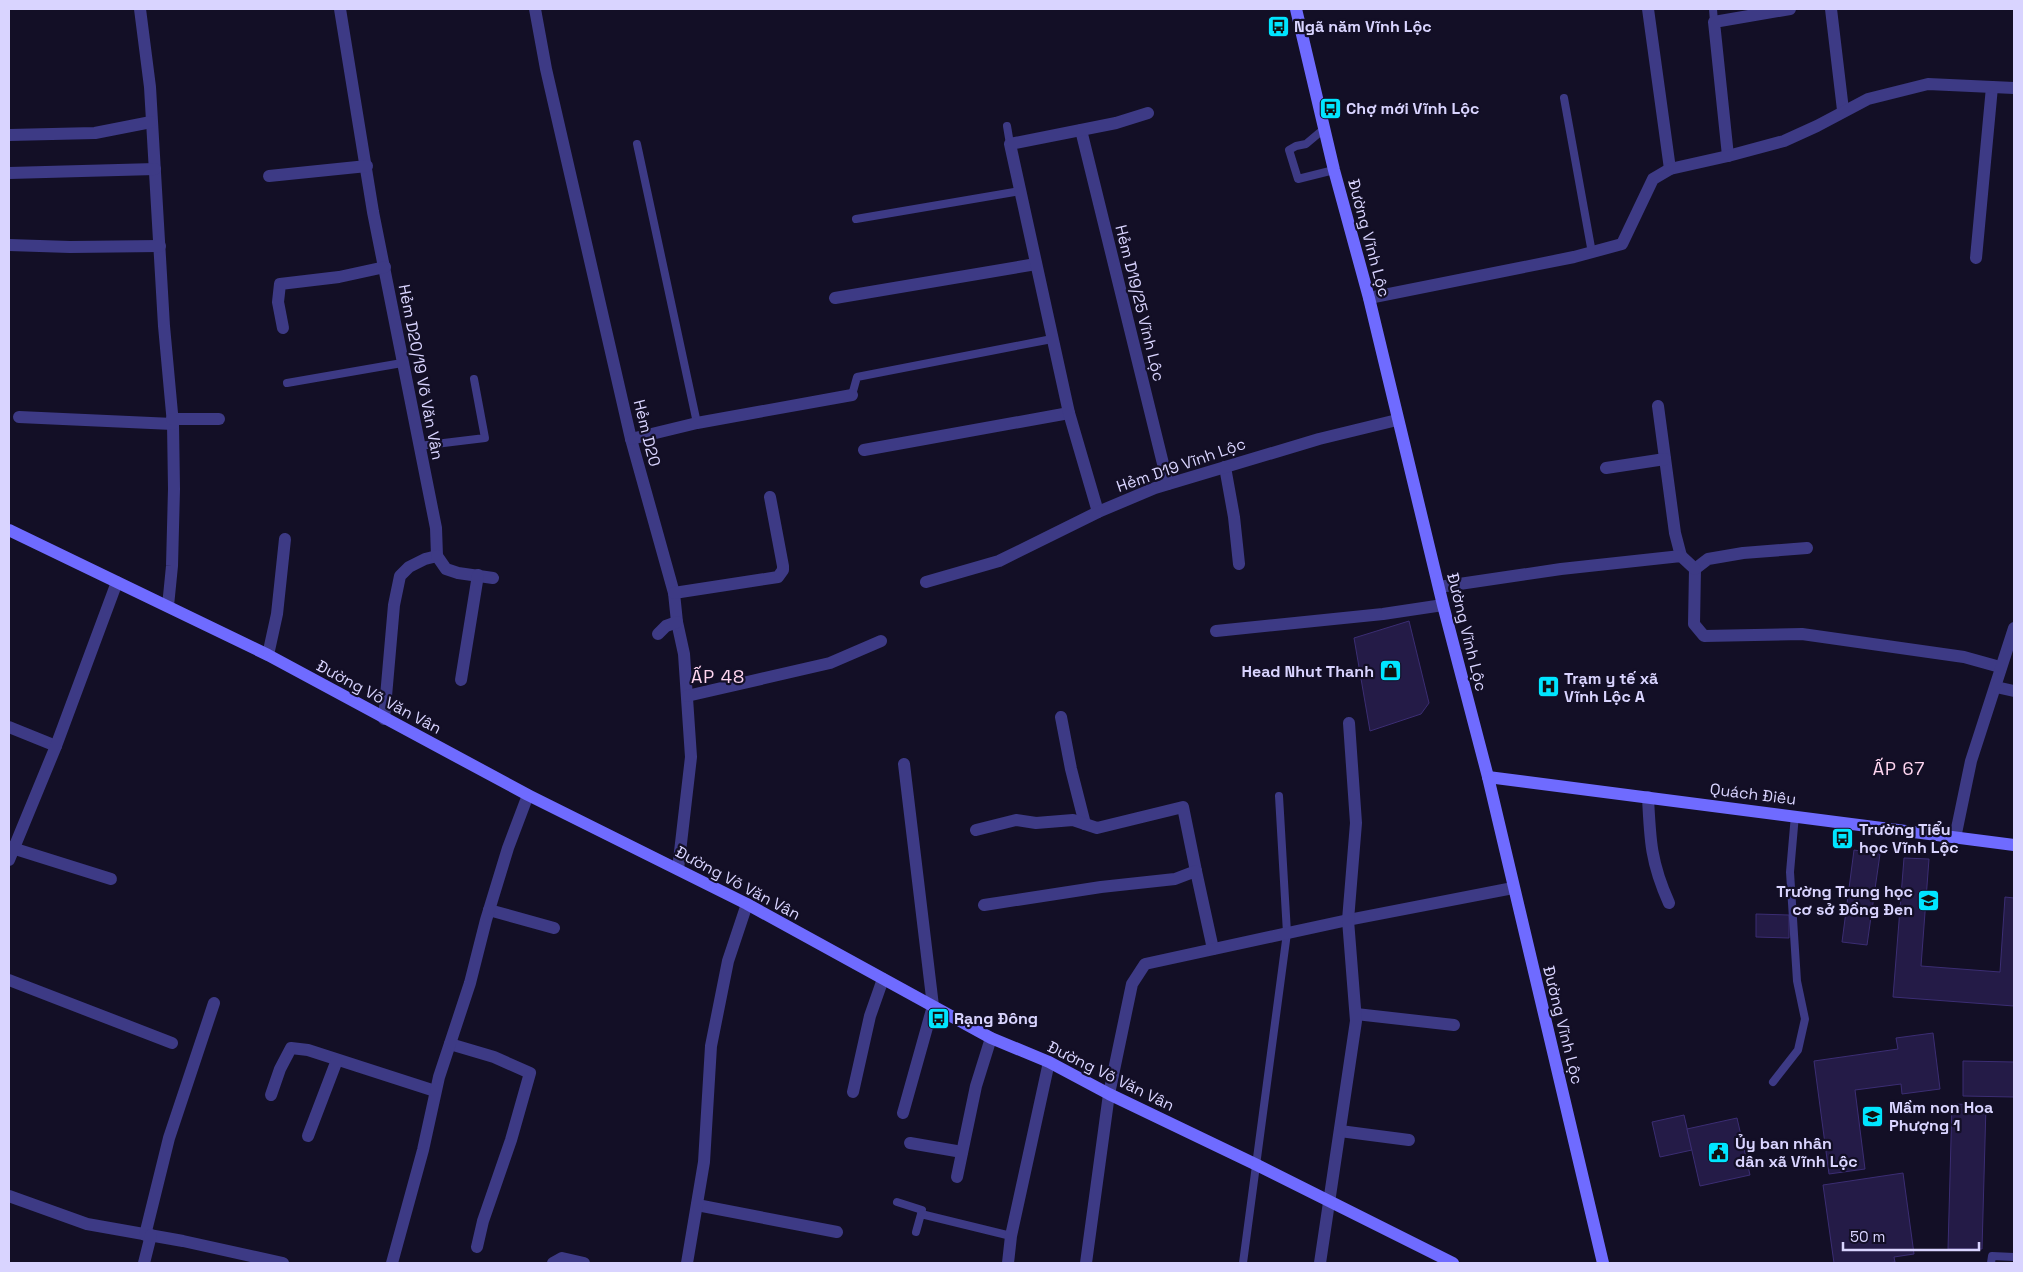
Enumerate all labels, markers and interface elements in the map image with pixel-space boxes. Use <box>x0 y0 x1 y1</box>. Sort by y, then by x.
bus stop icon: Ngã năm Vĩnh Lộc <box>1266 14 1290 38</box>
place label: Ngã năm Vĩnh Lộc <box>1294 16 1432 37</box>
bus stop icon: Chợ mới Vĩnh Lộc <box>1318 96 1342 120</box>
place label: Chợ mới Vĩnh Lộc <box>1346 98 1479 119</box>
street label: Đường Vĩnh Lộc <box>1343 177 1395 299</box>
street label: Hẻm D19/25 Vĩnh Lộc <box>1110 223 1170 383</box>
street label: Hẻm D20/19 Võ Văn Vân <box>394 282 448 462</box>
street label: Hẻm D20 <box>629 397 665 469</box>
street label: Hẻm D19 Vĩnh Lộc <box>1114 433 1248 497</box>
street label: Đường Vĩnh Lộc <box>1442 571 1492 693</box>
street label: Đường Võ Văn Vân <box>313 655 445 739</box>
shop icon: Head Nhut Thanh <box>1378 659 1402 683</box>
place label: Head Nhut Thanh <box>1242 661 1374 682</box>
district label: ẤP 48 <box>691 665 745 688</box>
place label: Trạm y tế xã Vĩnh Lộc A <box>1564 668 1658 707</box>
hospital icon: Trạm y tế xã Vĩnh Lộc A <box>1536 675 1560 699</box>
district label: ẤP 67 <box>1873 757 1925 780</box>
street label: Quách Điêu <box>1709 778 1797 810</box>
place label: Trường Tiểu học Vĩnh Lộc <box>1859 819 1959 858</box>
bus stop icon: Trường Tiểu học Vĩnh Lộc <box>1831 826 1855 850</box>
street label: Đường Võ Văn Vân <box>672 841 804 925</box>
place label: Trường Trung học cơ sở Đồng Đen <box>1776 881 1913 920</box>
school or university icon: Trường Trung học cơ sở Đồng Đen <box>1917 888 1941 912</box>
street label: Đường Vĩnh Lộc <box>1538 964 1588 1086</box>
bus stop icon: Rạng Đông <box>926 1006 950 1030</box>
place label: Rạng Đông <box>954 1008 1038 1029</box>
street label: Đường Võ Văn Vân <box>1044 1036 1178 1116</box>
place label: Mầm non Hoa Phượng 1 <box>1889 1097 1993 1136</box>
school or university icon: Mầm non Hoa Phượng 1 <box>1861 1104 1885 1128</box>
place label: Ủy ban nhân dân xã Vĩnh Lộc <box>1735 1133 1858 1172</box>
public building icon: Ủy ban nhân dân xã Vĩnh Lộc <box>1707 1140 1731 1164</box>
scale bar <box>1843 1220 1979 1252</box>
text: 50 m <box>1850 1227 1885 1246</box>

